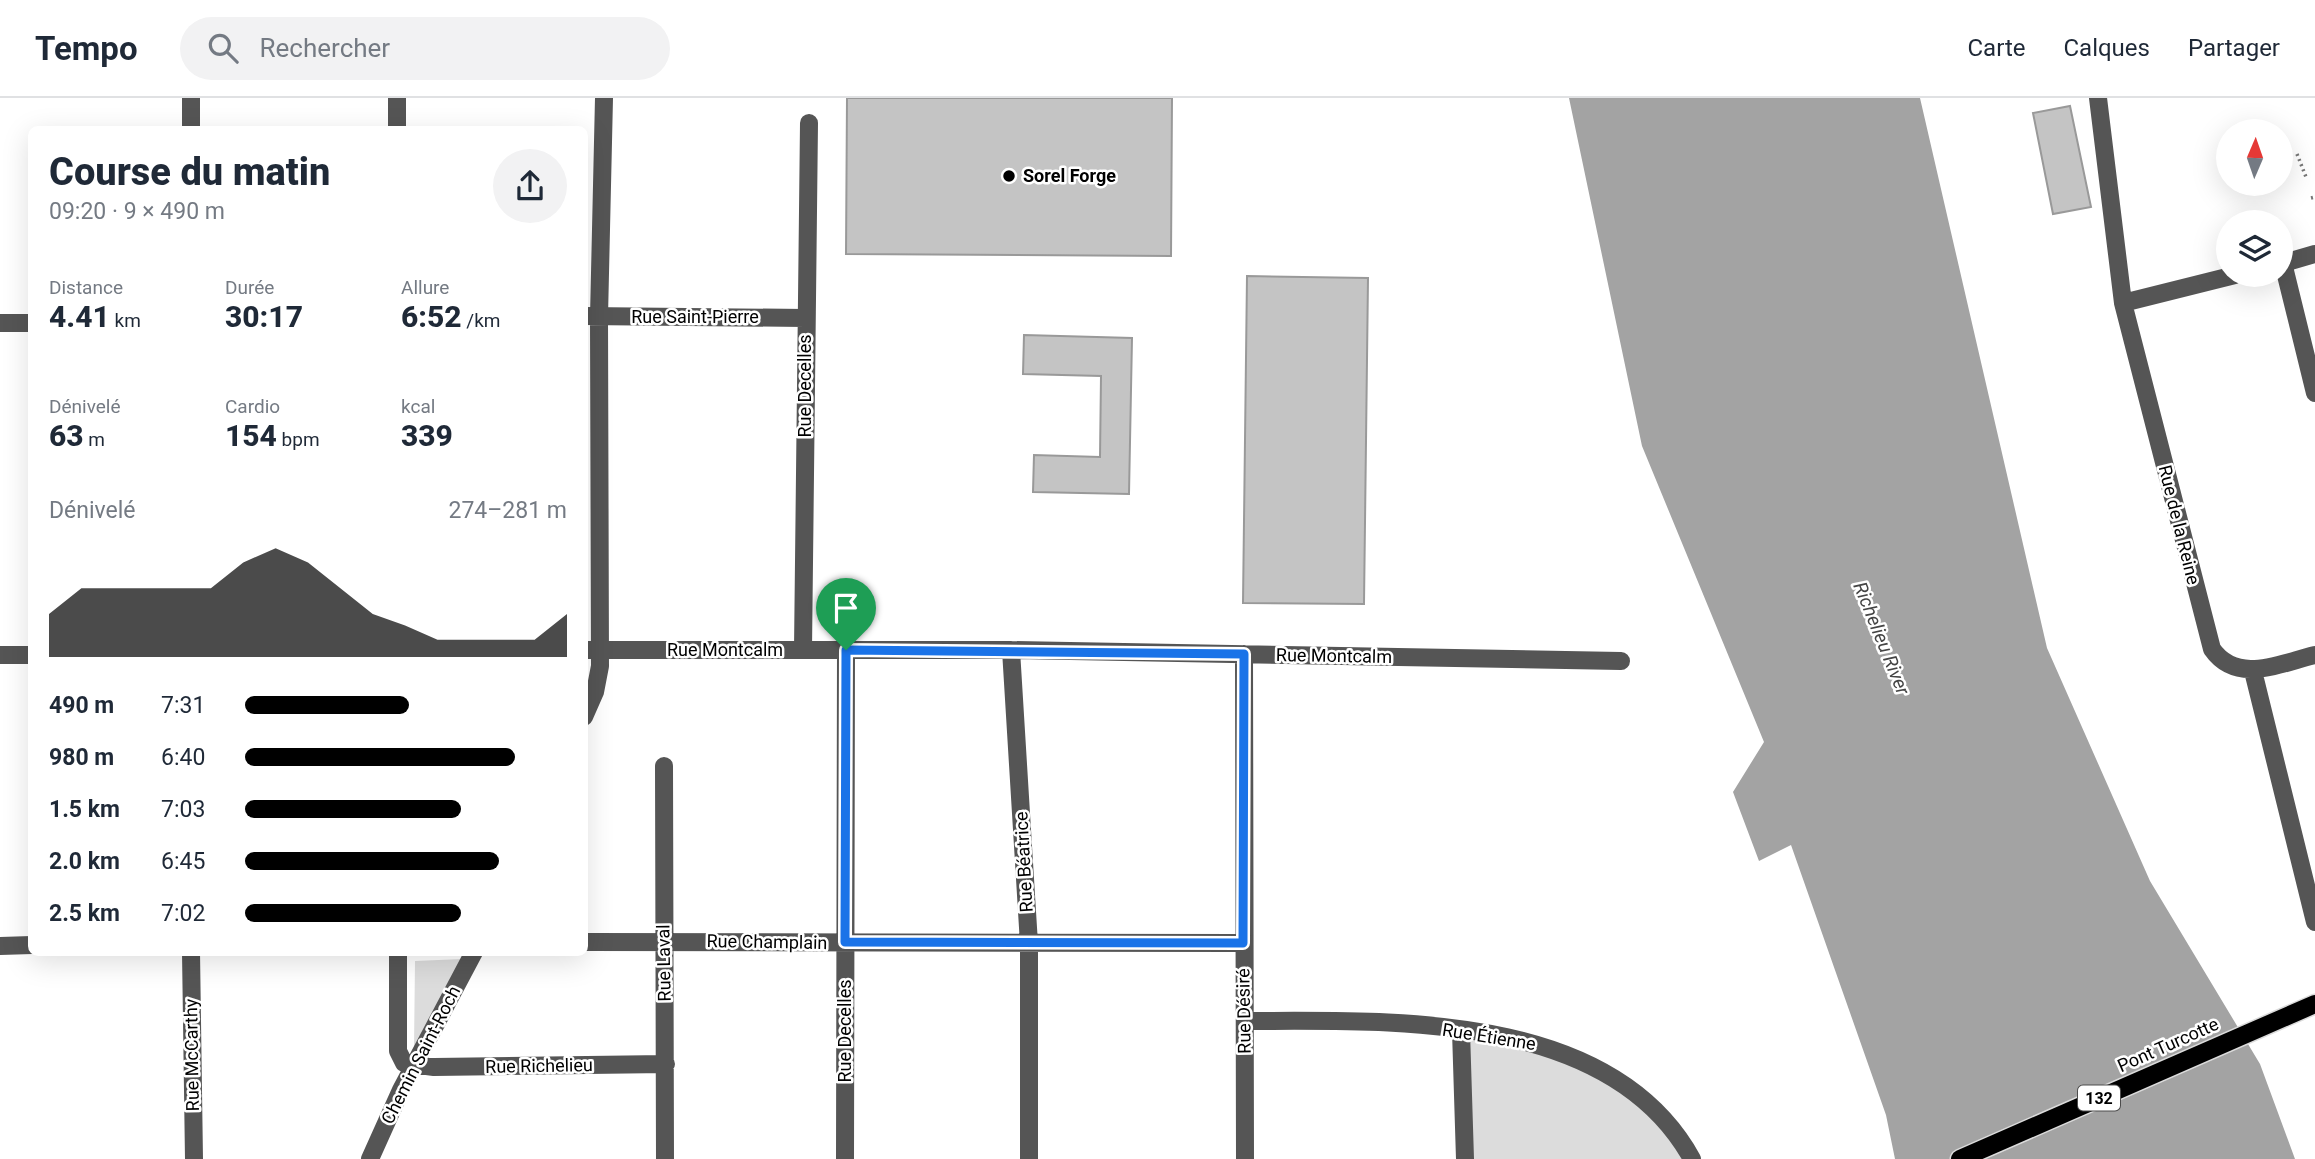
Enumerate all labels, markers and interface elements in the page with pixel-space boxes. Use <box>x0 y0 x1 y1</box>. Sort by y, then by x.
search box <box>180 17 670 80</box>
text: Tempo <box>35 29 138 68</box>
icon: search <box>204 29 242 67</box>
text: Rechercher <box>260 33 390 63</box>
text: Carte <box>1967 34 2025 62</box>
text: Calques <box>2063 34 2150 62</box>
text: Partager <box>2188 34 2280 62</box>
north arrow <box>2216 119 2292 196</box>
map controls <box>2216 119 2293 287</box>
button: share <box>493 149 567 223</box>
text: Course du matin <box>49 150 330 194</box>
place label: Sorel Forge <box>1023 165 1116 186</box>
marker: Sorel Forge <box>1001 168 1017 184</box>
text: 09:20 · 9 × 490 m <box>49 198 225 225</box>
button: layers <box>2216 210 2293 287</box>
text: Distance <box>49 276 123 299</box>
text: Durée <box>225 276 274 299</box>
text: Allure <box>401 276 449 299</box>
text: 4.41 <box>49 299 110 334</box>
text: 30:17 <box>225 299 303 334</box>
text: 6:52 <box>401 299 462 334</box>
street label: Rue Saint-Pierre <box>631 306 759 327</box>
text: km <box>110 309 141 332</box>
text: /km <box>462 309 501 332</box>
street label: Rue Decelles <box>794 335 815 437</box>
text: Dénivelé <box>49 395 121 418</box>
text: Cardio <box>225 395 280 418</box>
text: kcal <box>401 395 435 418</box>
text: 63 <box>49 418 84 453</box>
text: 154 <box>225 418 277 453</box>
text: 339 <box>401 418 453 453</box>
text: m <box>84 428 105 451</box>
text: bpm <box>277 428 320 451</box>
street label: Rue de la Reine <box>2155 463 2204 587</box>
text: Dénivelé <box>49 497 136 524</box>
text: 274–281 m <box>448 497 567 524</box>
pin <box>816 578 876 650</box>
water label: Richelieu River <box>1848 578 1915 699</box>
icon: arrive <box>827 589 865 627</box>
street label: Rue Montcalm <box>667 639 783 660</box>
street label: Rue Montcalm <box>1276 644 1392 667</box>
text: 490 m <box>49 692 114 719</box>
text: 7:31 <box>161 692 205 719</box>
text: 980 m <box>49 744 114 771</box>
text: 6:40 <box>161 744 205 771</box>
text: 1.5 km <box>49 796 120 823</box>
text: 7:03 <box>161 796 205 823</box>
street label: Rue Béatrice <box>1010 811 1037 913</box>
text: 2.0 km <box>49 848 120 875</box>
text: 6:45 <box>161 848 205 875</box>
text: 2.5 km <box>49 900 120 927</box>
text: 7:02 <box>161 900 205 927</box>
street label: Rue Laval <box>652 924 675 1002</box>
street label: Rue Champlain <box>706 930 828 953</box>
street label: Rue Désiré <box>1232 968 1255 1054</box>
street label: Rue Decelles <box>834 980 855 1082</box>
street label: Chemin Saint-Roch <box>377 982 464 1127</box>
street label: Rue McCarthy <box>180 998 203 1111</box>
street label: Pont Turcotte <box>2114 1013 2222 1076</box>
street label: Rue Étienne <box>1441 1019 1537 1054</box>
street label: Rue Richelieu <box>485 1054 593 1077</box>
road number: 132 <box>2078 1086 2120 1110</box>

